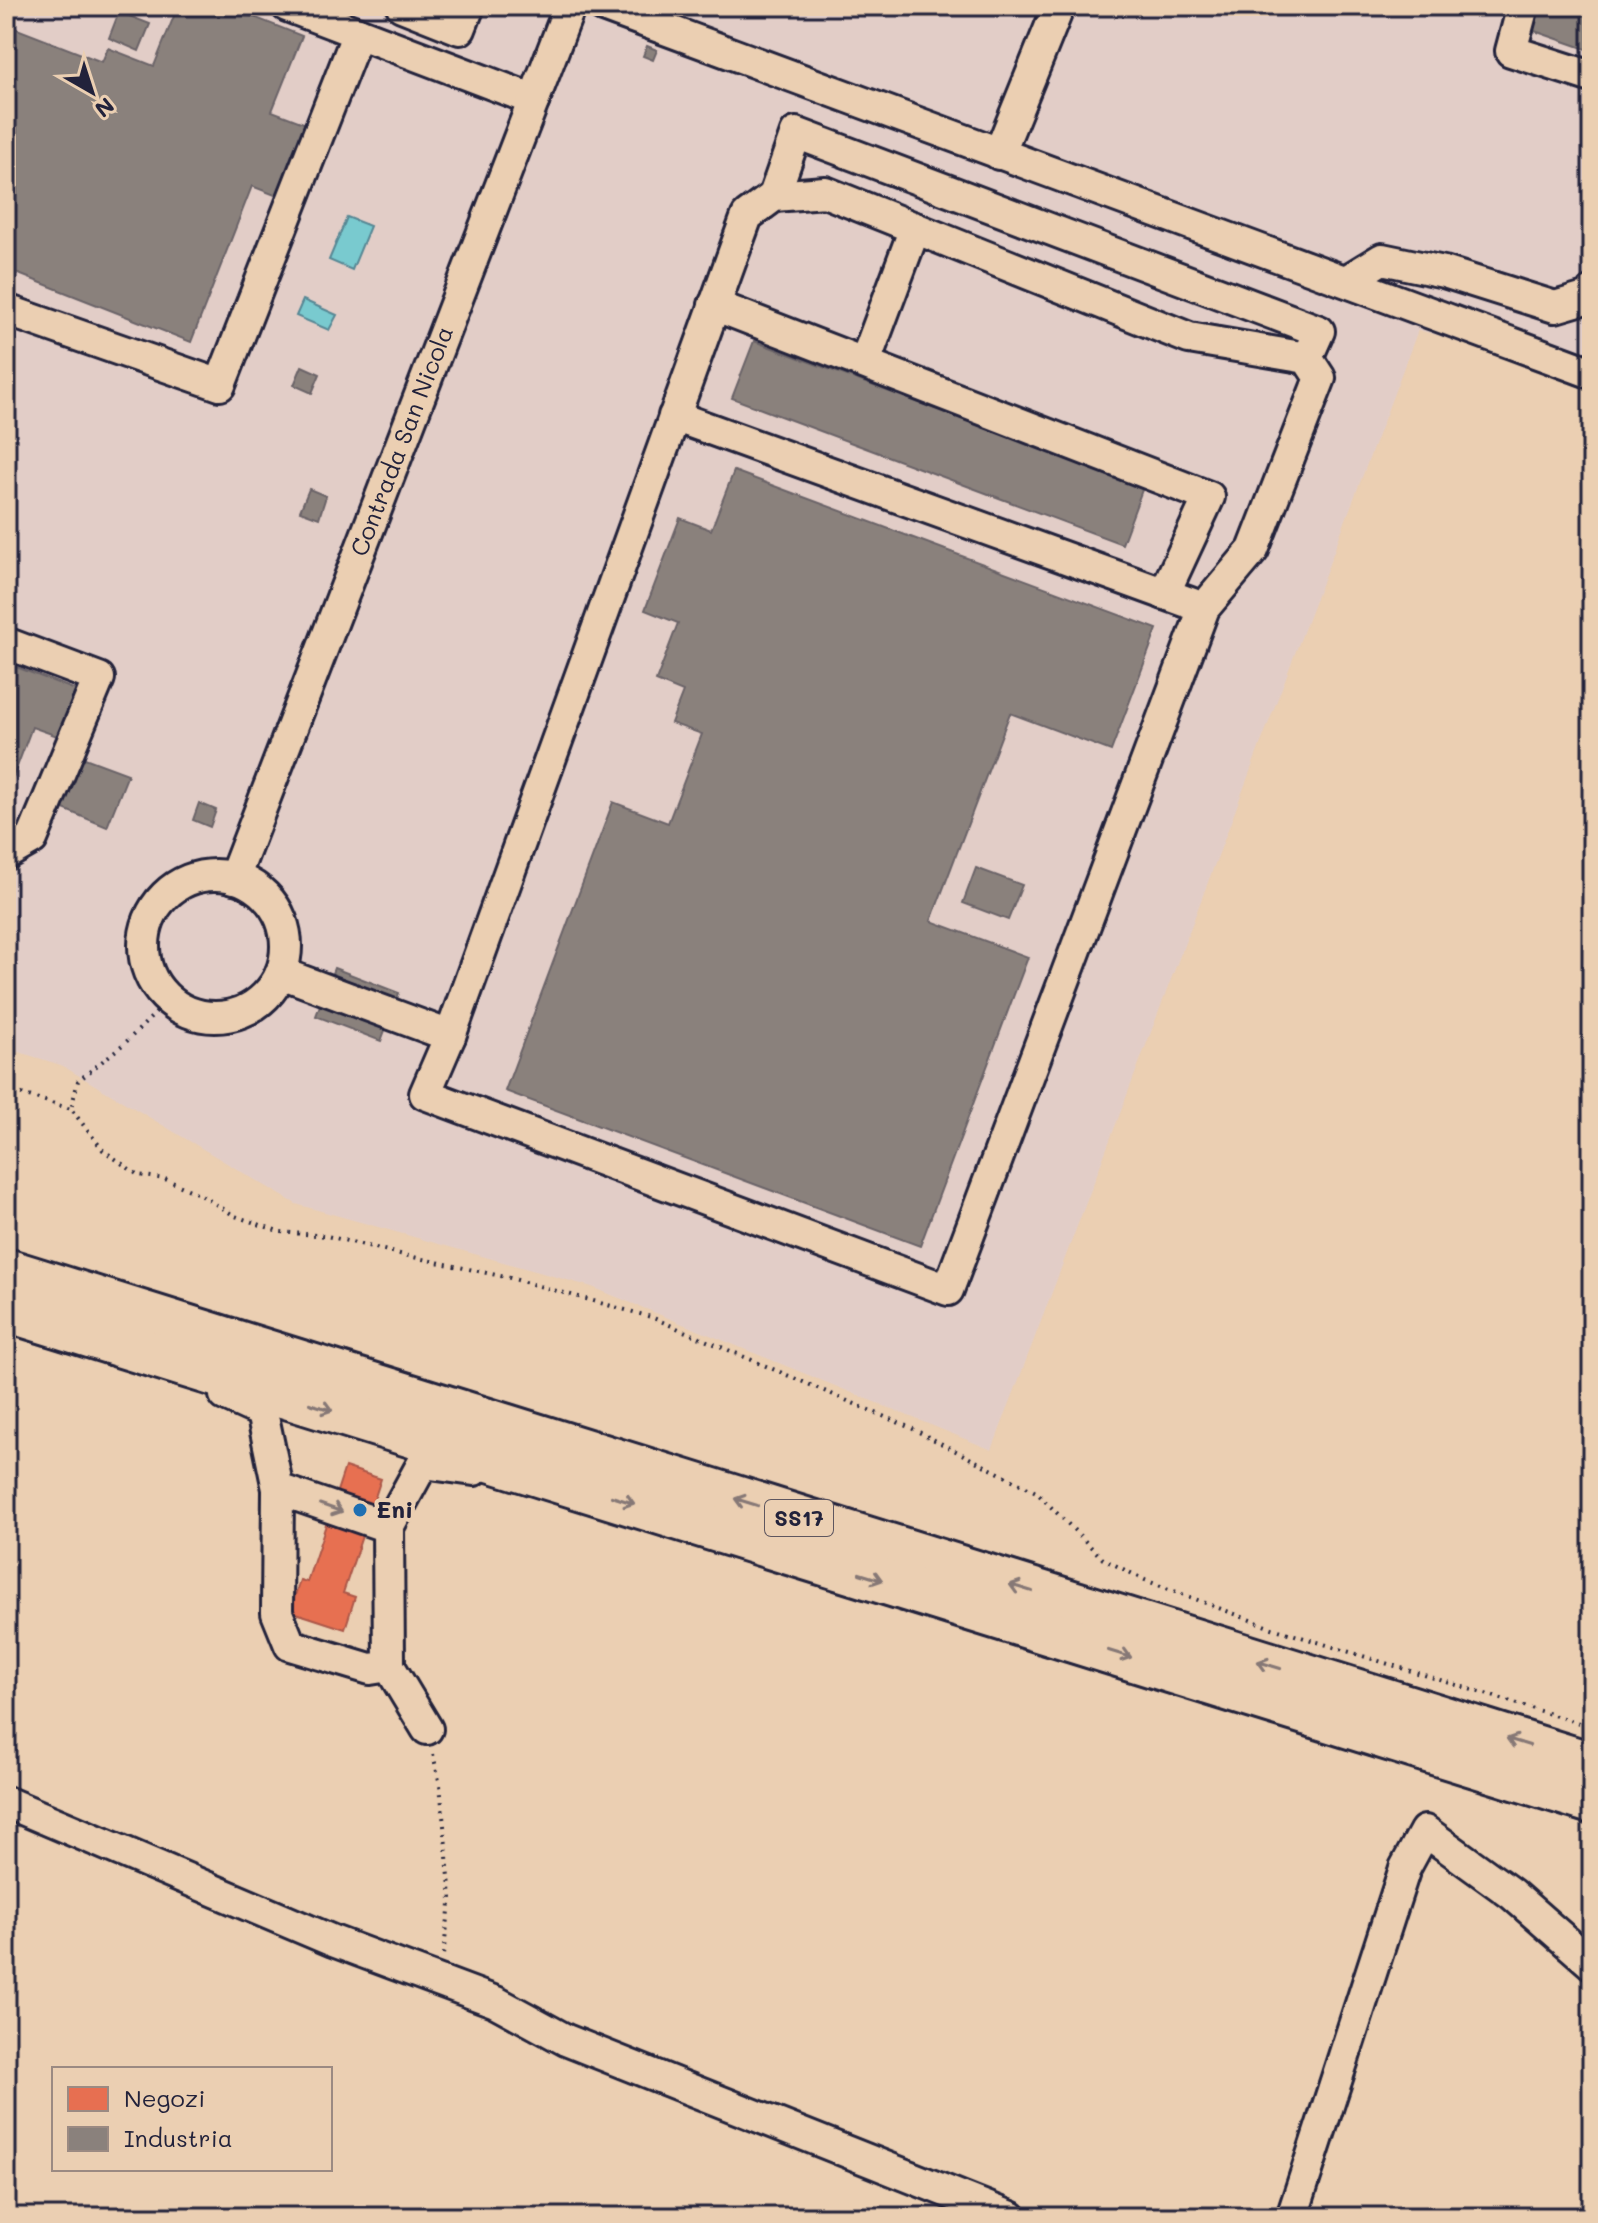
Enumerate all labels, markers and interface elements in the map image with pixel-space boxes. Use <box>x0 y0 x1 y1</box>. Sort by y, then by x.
north arrow <box>52 52 132 132</box>
text: N <box>89 91 121 124</box>
street label: Contrada San Nicola <box>343 321 459 560</box>
one-way arrow <box>309 1400 334 1415</box>
place label: Eni <box>376 1493 413 1524</box>
one-way arrow <box>610 1494 635 1508</box>
one-way arrow <box>734 1494 759 1508</box>
road number: SS17 <box>765 1500 833 1536</box>
one-way arrow <box>318 1501 343 1516</box>
marker: Eni <box>351 1501 369 1519</box>
one-way arrow <box>859 1571 884 1586</box>
one-way arrow <box>1009 1579 1034 1594</box>
one-way arrow <box>1107 1648 1132 1663</box>
one-way arrow <box>1257 1657 1283 1672</box>
one-way arrow <box>1505 1734 1531 1749</box>
legend <box>52 2067 332 2171</box>
text: Negozi <box>124 2082 205 2113</box>
text: Industria <box>124 2122 233 2153</box>

